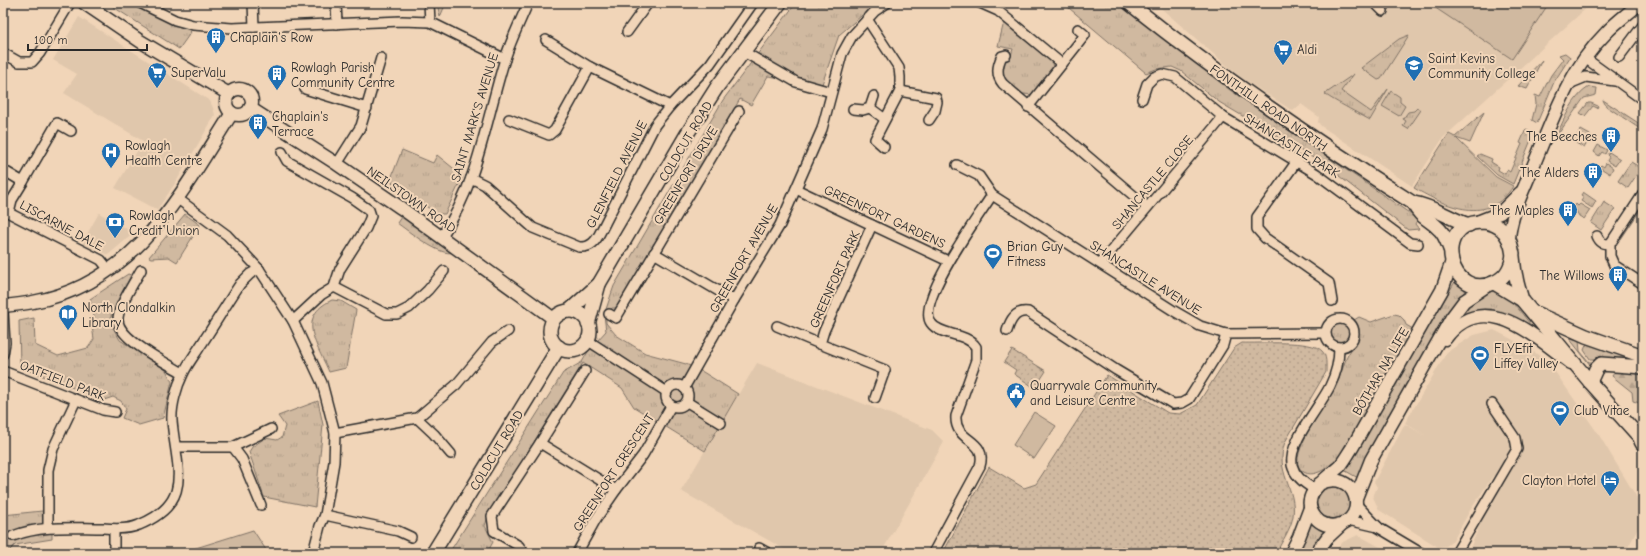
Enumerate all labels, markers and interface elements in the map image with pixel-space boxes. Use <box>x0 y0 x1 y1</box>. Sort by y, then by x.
scale bar <box>28 26 147 52</box>
building icon: Chaplain's Row <box>205 26 227 54</box>
place label: Chaplain's Row <box>230 30 313 45</box>
text: 100 m <box>34 33 67 47</box>
supermarket icon: Aldi <box>1272 38 1294 66</box>
place label: Aldi <box>1297 42 1317 57</box>
street label: SAINT MARK'S AVENUE <box>448 51 501 184</box>
place label: Saint Kevins Community College <box>1428 51 1536 81</box>
school or university icon: Saint Kevins Community College <box>1403 54 1425 82</box>
place label: Rowlagh Parish Community Centre <box>291 60 395 90</box>
supermarket icon: SuperValu <box>146 61 168 89</box>
street label: FONTHILL ROAD NORTH <box>1207 61 1330 154</box>
building icon: Rowlagh Parish Community Centre <box>266 63 288 91</box>
place label: SuperValu <box>171 65 226 80</box>
street label: COLDCUT ROAD <box>656 98 715 184</box>
place label: Chaplain's Terrace <box>272 109 328 139</box>
street label: SHANCASTLE PARK <box>1241 110 1343 181</box>
building icon: Chaplain's Terrace <box>247 112 269 140</box>
street label: GLENFIELD AVENUE <box>583 118 650 231</box>
street label: GREENFORT DRIVE <box>650 123 721 227</box>
building icon: The Beeches <box>1600 125 1622 153</box>
place label: The Beeches <box>1526 129 1597 144</box>
street label: SHANCASTLE CLOSE <box>1109 132 1196 232</box>
place label: Rowlagh Health Centre <box>125 138 203 168</box>
hospital icon: Rowlagh Health Centre <box>100 141 122 169</box>
building icon: The Alders <box>1582 161 1604 189</box>
street label: NEILSTOWN ROAD <box>364 163 459 236</box>
place label: The Alders <box>1520 165 1579 180</box>
street label: GREENFORT GARDENS <box>822 182 948 251</box>
street label: LISCARNE DALE <box>17 197 106 254</box>
building icon: The Maples <box>1557 199 1579 227</box>
street label: GREENFORT AVENUE <box>706 201 781 315</box>
place label: The Maples <box>1490 203 1554 218</box>
place label: Rowlagh Credit Union <box>129 208 200 238</box>
bank icon: Rowlagh Credit Union <box>104 211 126 239</box>
street label: GREENFORT PARK <box>806 228 863 330</box>
street label: SHANCASTLE AVENUE <box>1087 237 1204 318</box>
place label: Brian Guy Fitness <box>1007 239 1063 269</box>
sports icon: Brian Guy Fitness <box>982 242 1004 270</box>
building icon: The Willows <box>1607 264 1629 292</box>
place label: The Willows <box>1540 268 1604 283</box>
place label: North Clondalkin Library <box>82 300 175 330</box>
library icon: North Clondalkin Library <box>57 303 79 331</box>
street label: BÓTHAR NA LIFE <box>1348 324 1412 418</box>
place label: FLYEfit Liffey Valley <box>1494 341 1558 371</box>
sports icon: FLYEfit Liffey Valley <box>1469 344 1491 372</box>
street label: OATFIELD PARK <box>18 357 108 404</box>
place label: Quarryvale Community and Leisure Centre <box>1030 378 1157 408</box>
public building icon: Quarryvale Community and Leisure Centre <box>1005 381 1027 409</box>
sports icon: Club Vitae <box>1549 399 1571 427</box>
place label: Club Vitae <box>1574 403 1630 418</box>
street label: COLDCUT ROAD <box>467 407 526 493</box>
street label: GREENFORT CRESCENT <box>570 410 657 534</box>
hotel icon: Clayton Hotel <box>1599 469 1621 497</box>
place label: Clayton Hotel <box>1522 473 1596 488</box>

